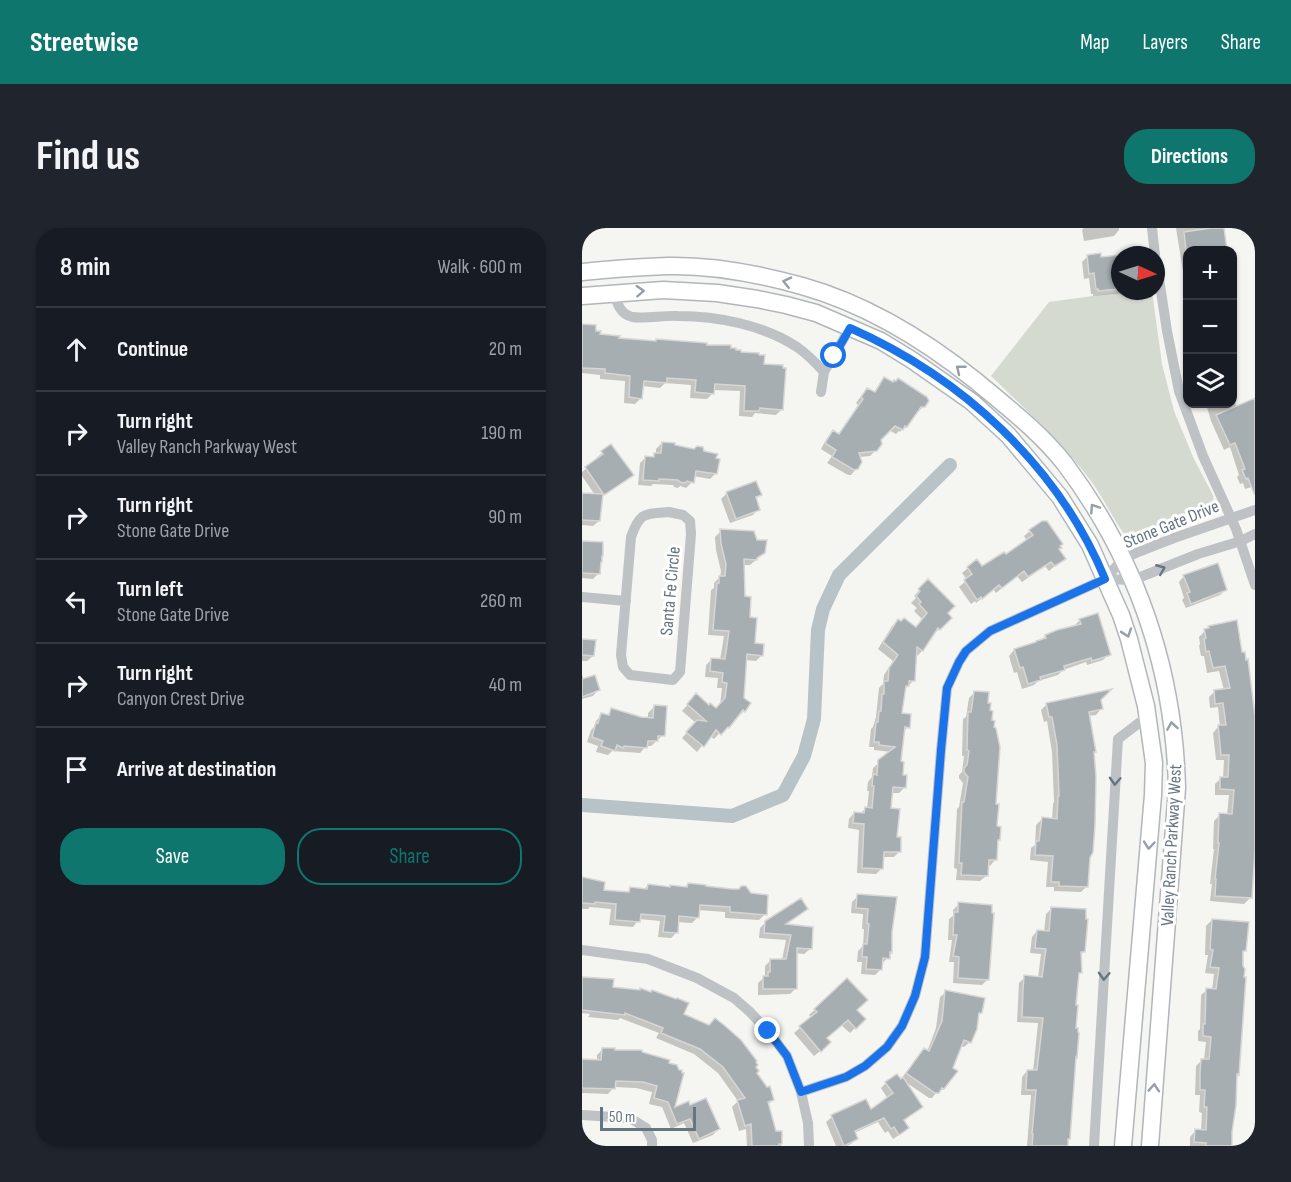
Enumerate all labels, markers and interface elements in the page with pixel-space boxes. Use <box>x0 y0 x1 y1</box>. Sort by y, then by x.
text: Streetwise <box>30 26 139 59</box>
text: Map <box>1080 30 1109 55</box>
text: Layers <box>1142 30 1188 55</box>
text: Share <box>1221 30 1261 55</box>
button: Directions <box>1124 129 1255 184</box>
text: Find us <box>36 131 140 182</box>
north arrow <box>1111 246 1165 300</box>
map controls <box>1183 246 1237 408</box>
button: + <box>1183 246 1237 300</box>
text: 8 min <box>60 252 110 283</box>
text: Walk · 600 m <box>438 255 522 279</box>
one-way arrow <box>782 277 792 290</box>
one-way arrow <box>636 285 645 298</box>
button: − <box>1183 300 1237 354</box>
icon: ahead <box>60 333 93 366</box>
text: Continue <box>117 336 188 363</box>
text: 20 m <box>489 337 522 361</box>
route start <box>820 342 846 368</box>
button: layers <box>1183 354 1237 408</box>
one-way arrow <box>956 365 967 376</box>
text: Turn right <box>117 408 193 435</box>
icon: right <box>60 417 93 450</box>
text: 190 m <box>481 421 522 445</box>
text: Valley Ranch Parkway West <box>117 435 297 459</box>
text: Turn right <box>117 492 193 519</box>
street label: Stone Gate Drive <box>1120 496 1222 553</box>
icon: right <box>60 501 93 534</box>
one-way arrow <box>1090 504 1101 515</box>
text: 90 m <box>488 505 522 529</box>
text: Stone Gate Drive <box>117 519 229 543</box>
street label: Santa Fe Circle <box>656 546 685 636</box>
one-way arrow <box>1155 564 1166 576</box>
text: Turn left <box>117 576 183 603</box>
icon: left <box>60 585 93 618</box>
text: 260 m <box>480 589 522 613</box>
text: Stone Gate Drive <box>117 603 229 627</box>
one-way arrow <box>1120 627 1132 638</box>
text: Turn right <box>117 660 193 687</box>
icon: right <box>60 669 93 702</box>
text: 40 m <box>489 673 522 697</box>
text: Canyon Crest Drive <box>117 687 245 711</box>
one-way arrow <box>1167 721 1179 730</box>
icon: arrive <box>60 753 93 786</box>
text: Arrive at destination <box>117 756 276 783</box>
street label: Valley Ranch Parkway West <box>1157 763 1186 926</box>
one-way arrow <box>1109 776 1122 785</box>
button: Save <box>60 828 285 885</box>
button: Share <box>297 828 522 885</box>
one-way arrow <box>1143 841 1156 850</box>
one-way arrow <box>1097 971 1110 980</box>
route end <box>754 1017 780 1043</box>
one-way arrow <box>1148 1083 1161 1092</box>
scale bar <box>600 1104 696 1132</box>
text: 50 m <box>609 1108 635 1127</box>

